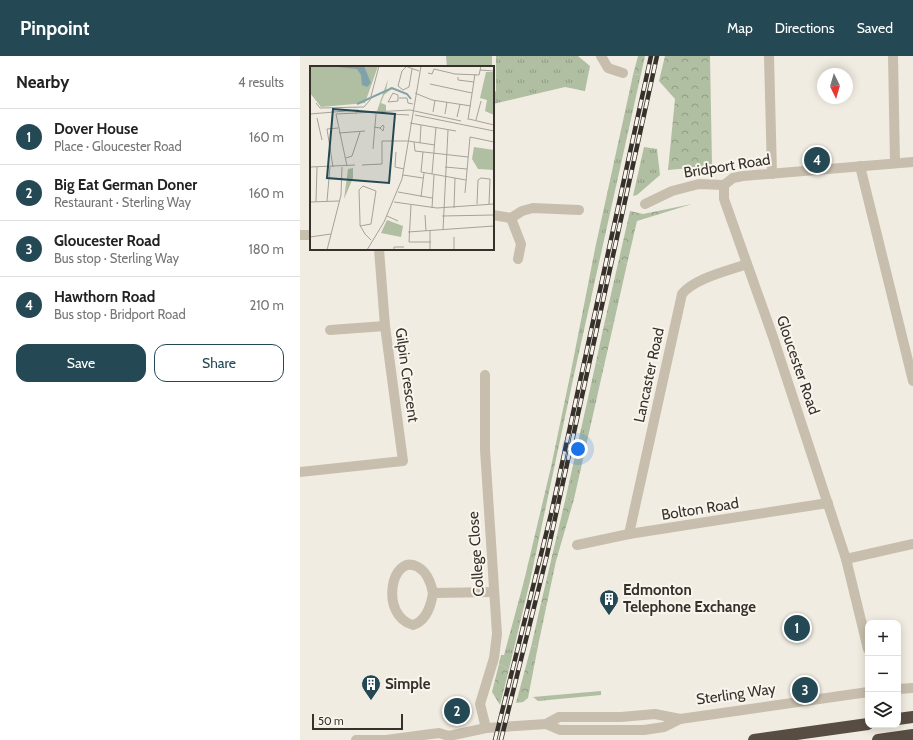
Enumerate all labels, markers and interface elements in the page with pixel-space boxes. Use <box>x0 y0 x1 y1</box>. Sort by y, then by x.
text: Pinpoint <box>20 17 89 40</box>
text: Map <box>727 19 753 37</box>
text: Directions <box>775 19 835 37</box>
text: Saved <box>857 19 893 37</box>
inset map <box>310 66 494 250</box>
north arrow <box>817 68 853 104</box>
text: Nearby <box>16 72 69 92</box>
text: 4 results <box>238 74 284 90</box>
text: Dover House <box>54 120 138 138</box>
text: 1 <box>27 129 31 145</box>
text: 160 m <box>249 129 284 145</box>
text: Place · Gloucester Road <box>54 138 182 154</box>
pin: 4 <box>804 145 830 175</box>
street label: Bridport Road <box>682 150 772 182</box>
text: Big Eat German Doner <box>54 176 197 194</box>
text: 2 <box>26 185 32 201</box>
text: 160 m <box>249 185 284 201</box>
text: Restaurant · Sterling Way <box>54 194 191 210</box>
text: Gloucester Road <box>54 232 160 250</box>
text: 3 <box>25 241 33 257</box>
text: 180 m <box>248 241 284 257</box>
text: Bus stop · Sterling Way <box>54 250 179 266</box>
text: Hawthorn Road <box>54 288 155 306</box>
text: 4 <box>25 297 33 313</box>
text: 210 m <box>250 297 284 313</box>
text: Bus stop · Bridport Road <box>54 306 186 322</box>
street label: Gloucester Road <box>773 313 823 417</box>
street label: Lancaster Road <box>630 326 668 424</box>
street label: Gilpin Crescent <box>391 327 423 423</box>
button: Save <box>16 344 146 382</box>
button: Share <box>154 344 284 382</box>
your location <box>568 439 588 459</box>
street label: Bolton Road <box>660 494 740 524</box>
street label: College Close <box>464 510 488 597</box>
place label: Edmonton Telephone Exchange <box>623 581 756 616</box>
building icon: Edmonton Telephone Exchange <box>598 588 620 616</box>
pin: 1 <box>784 613 810 643</box>
map controls <box>865 620 901 728</box>
button: + <box>865 620 901 656</box>
button: − <box>865 656 901 692</box>
building icon: Simple <box>360 673 382 701</box>
place label: Simple <box>385 675 431 693</box>
pin: 3 <box>792 675 818 705</box>
street label: Sterling Way <box>695 679 777 708</box>
button: layers <box>865 692 901 728</box>
pin: 2 <box>444 696 470 726</box>
scale bar <box>312 712 403 731</box>
text: 50 m <box>318 714 344 728</box>

